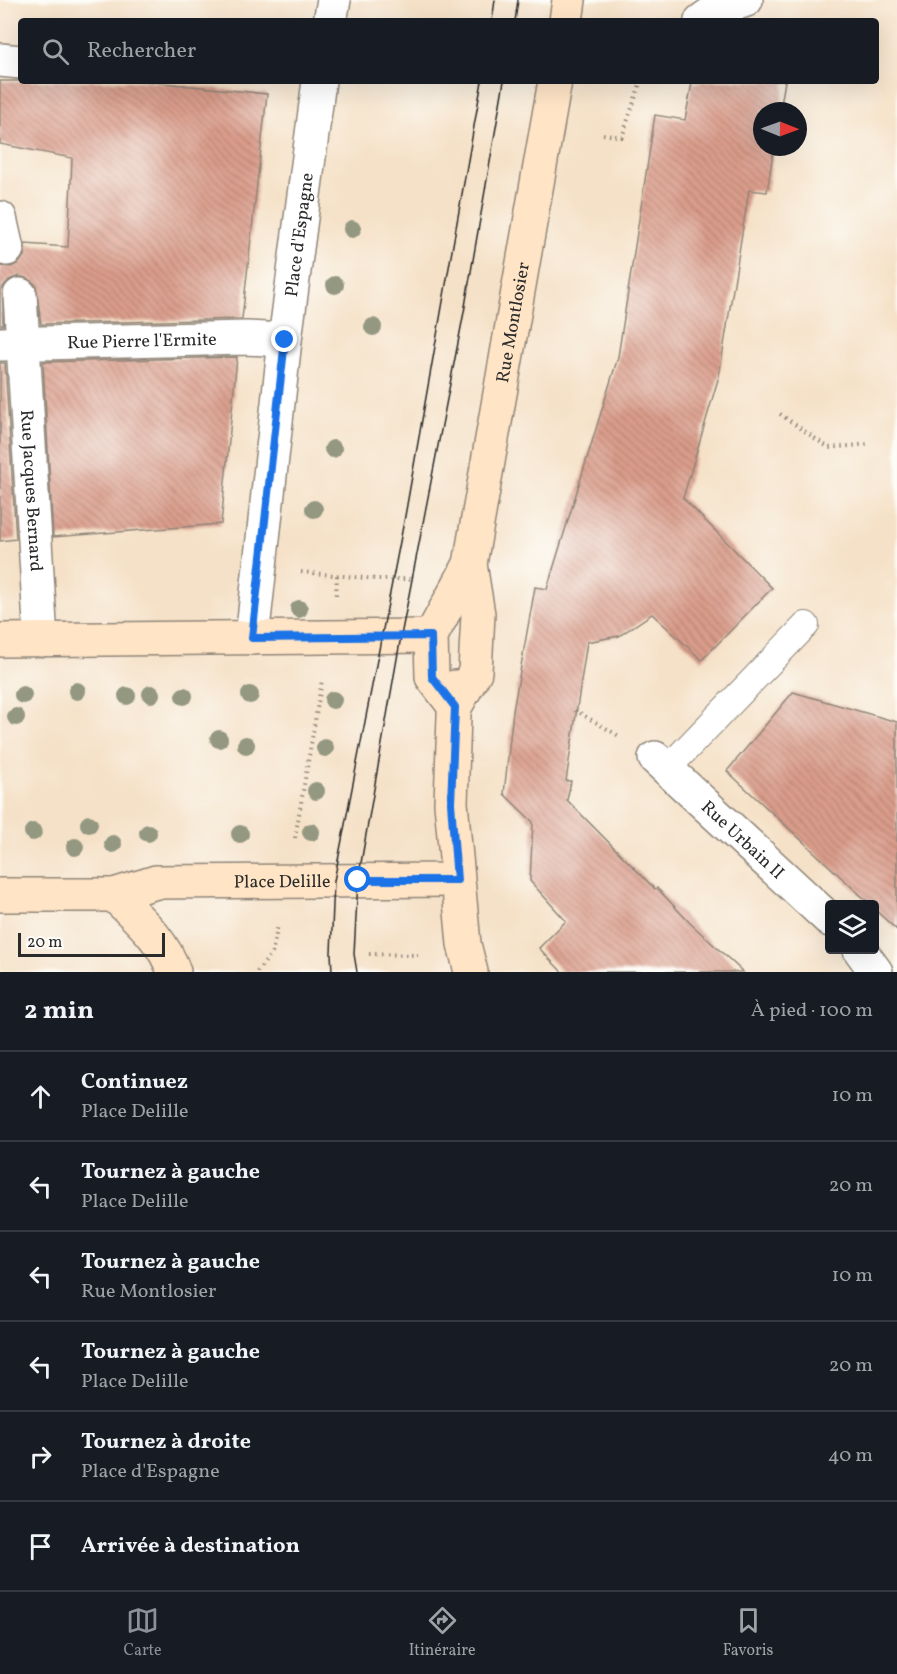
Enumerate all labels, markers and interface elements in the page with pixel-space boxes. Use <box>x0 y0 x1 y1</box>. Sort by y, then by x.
search box <box>18 18 879 84</box>
icon: search <box>39 35 72 68</box>
text: Rechercher <box>87 36 196 67</box>
north arrow <box>753 102 807 156</box>
street label: Place d'Espagne <box>280 171 321 298</box>
street label: Rue Montlosier <box>491 260 537 385</box>
route end <box>271 326 297 352</box>
street label: Rue Pierre l'Ermite <box>67 328 217 356</box>
street label: Rue Jacques Bernard <box>13 409 48 572</box>
street label: Rue Urbain II <box>695 796 789 886</box>
route start <box>344 866 370 892</box>
street label: Place Delille <box>234 870 331 895</box>
map controls <box>825 900 879 954</box>
button: layers <box>825 900 879 954</box>
scale bar <box>18 930 165 958</box>
text: 20 m <box>27 932 62 954</box>
text: 2 min <box>24 993 94 1029</box>
text: À pied · 100 m <box>751 997 873 1025</box>
text: Continuez <box>81 1067 188 1098</box>
icon: ahead <box>24 1080 57 1113</box>
text: 10 m <box>832 1082 873 1110</box>
text: Place Delille <box>81 1098 189 1126</box>
text: Tournez à gauche <box>81 1157 260 1188</box>
icon: left <box>24 1170 57 1203</box>
text: 20 m <box>829 1172 873 1200</box>
text: Place Delille <box>81 1188 189 1216</box>
text: Tournez à gauche <box>81 1247 260 1278</box>
icon: left <box>24 1260 57 1293</box>
text: 10 m <box>832 1262 873 1290</box>
text: Rue Montlosier <box>81 1278 216 1306</box>
text: Tournez à gauche <box>81 1337 260 1368</box>
icon: left <box>24 1350 57 1383</box>
text: 20 m <box>829 1352 873 1380</box>
text: Place Delille <box>81 1368 189 1396</box>
text: Tournez à droite <box>81 1427 251 1458</box>
icon: right <box>24 1440 57 1473</box>
text: 40 m <box>828 1442 873 1470</box>
text: Place d'Espagne <box>81 1458 220 1486</box>
icon: arrive <box>24 1530 57 1563</box>
text: Arrivée à destination <box>81 1531 300 1562</box>
tab: Carte <box>123 1604 162 1662</box>
tab: Itinéraire <box>409 1604 476 1662</box>
tab: Favoris <box>723 1604 773 1662</box>

